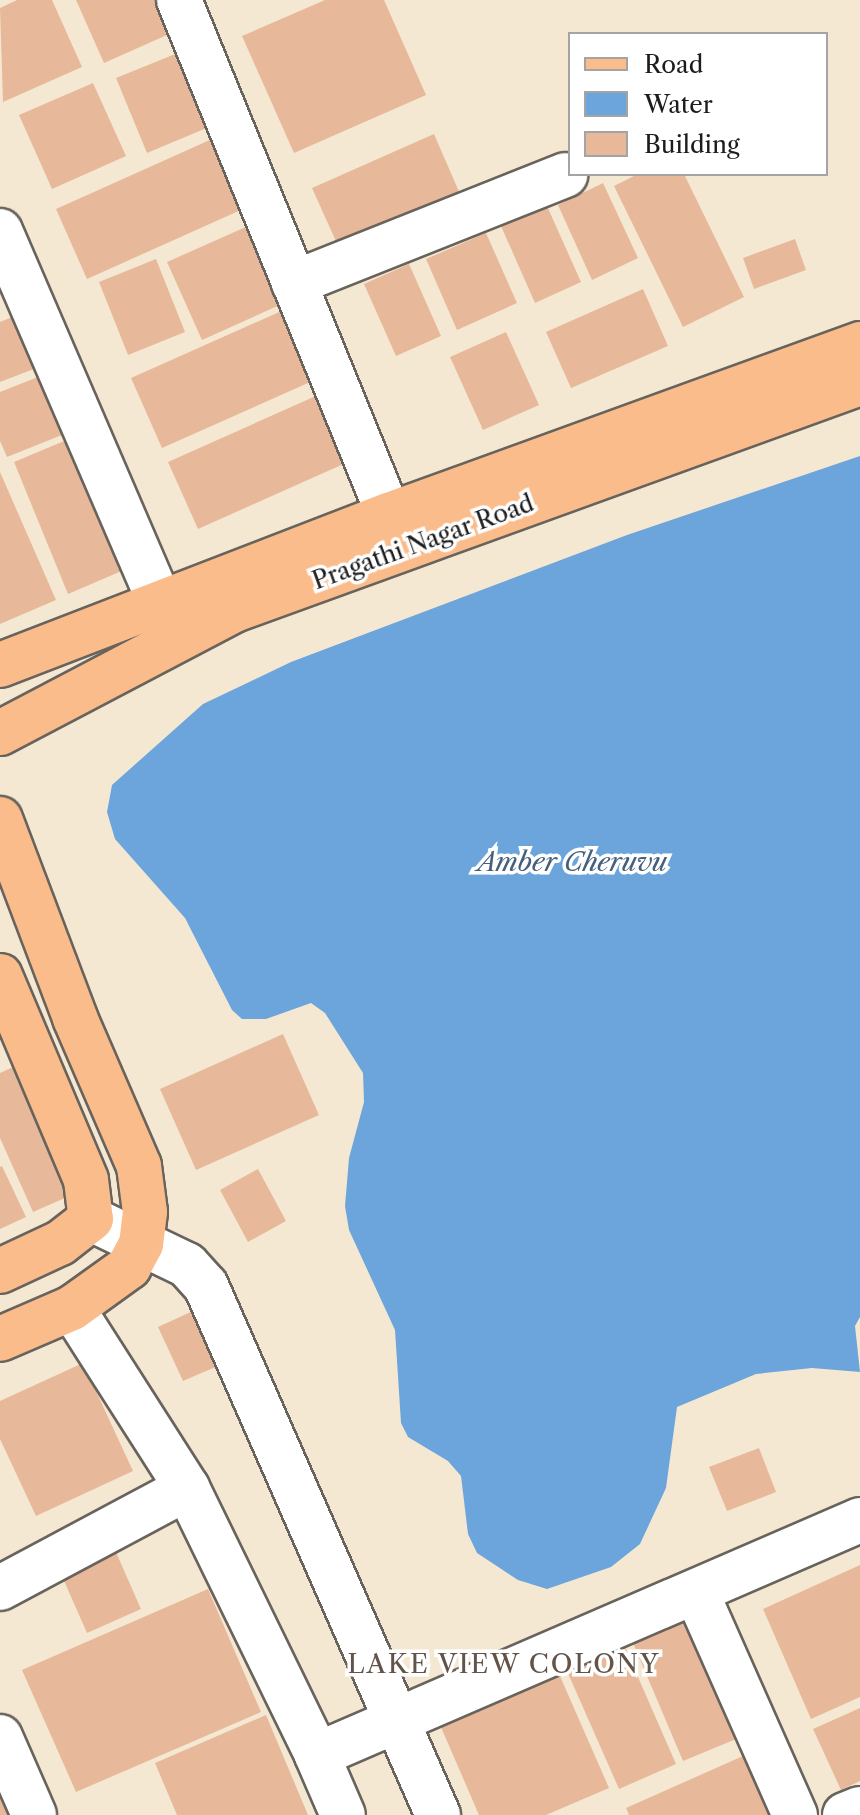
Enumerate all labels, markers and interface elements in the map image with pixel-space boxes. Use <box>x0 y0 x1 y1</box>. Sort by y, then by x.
legend <box>568 32 828 176</box>
text: Road <box>644 50 703 79</box>
text: Water <box>644 90 713 119</box>
text: Building <box>644 130 740 159</box>
street label: Pragathi Nagar Road <box>308 488 538 596</box>
water label: Amber Cheruvu <box>477 847 667 879</box>
district label: LAKE VIEW COLONY <box>347 1649 661 1681</box>

